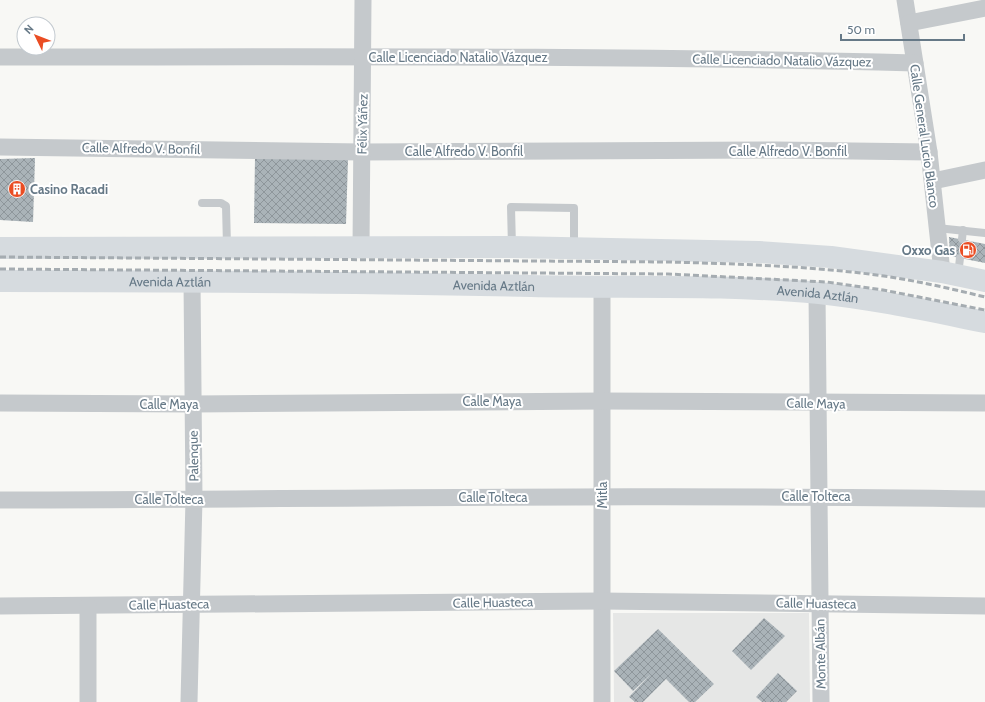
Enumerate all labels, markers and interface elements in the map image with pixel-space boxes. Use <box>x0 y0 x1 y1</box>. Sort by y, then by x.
north arrow <box>16 16 56 56</box>
scale bar <box>841 16 964 42</box>
text: N <box>21 22 36 37</box>
text: 50 m <box>847 22 875 37</box>
street label: Calle Licenciado Natalio Vázquez <box>368 49 548 65</box>
street label: Calle Licenciado Natalio Vázquez <box>692 50 872 70</box>
street label: Calle General Lucio Blanco <box>907 63 943 209</box>
street label: Félix Yáñez <box>353 94 371 154</box>
street label: Calle Alfredo V. Bonfil <box>82 139 200 157</box>
street label: Calle Alfredo V. Bonfil <box>405 143 523 159</box>
street label: Calle Alfredo V. Bonfil <box>729 143 847 159</box>
building icon: Casino Racadi <box>7 179 27 199</box>
place label: Casino Racadi <box>30 181 108 197</box>
fuel station icon: Oxxo Gas <box>958 240 978 260</box>
place label: Oxxo Gas <box>902 242 955 258</box>
street label: Avenida Aztlán <box>129 273 211 290</box>
street label: Avenida Aztlán <box>453 276 535 294</box>
street label: Avenida Aztlán <box>776 282 860 306</box>
street label: Calle Maya <box>462 393 522 409</box>
street label: Calle Maya <box>786 394 846 412</box>
street label: Calle Maya <box>139 396 199 412</box>
street label: Palenque <box>185 430 201 482</box>
street label: Mitla <box>594 481 610 508</box>
street label: Calle Tolteca <box>781 488 851 504</box>
street label: Calle Tolteca <box>458 489 528 505</box>
street label: Calle Tolteca <box>134 491 204 507</box>
street label: Calle Huasteca <box>453 593 534 611</box>
street label: Calle Huasteca <box>776 594 857 612</box>
street label: Calle Huasteca <box>129 595 210 613</box>
street label: Monte Albán <box>811 619 829 689</box>

